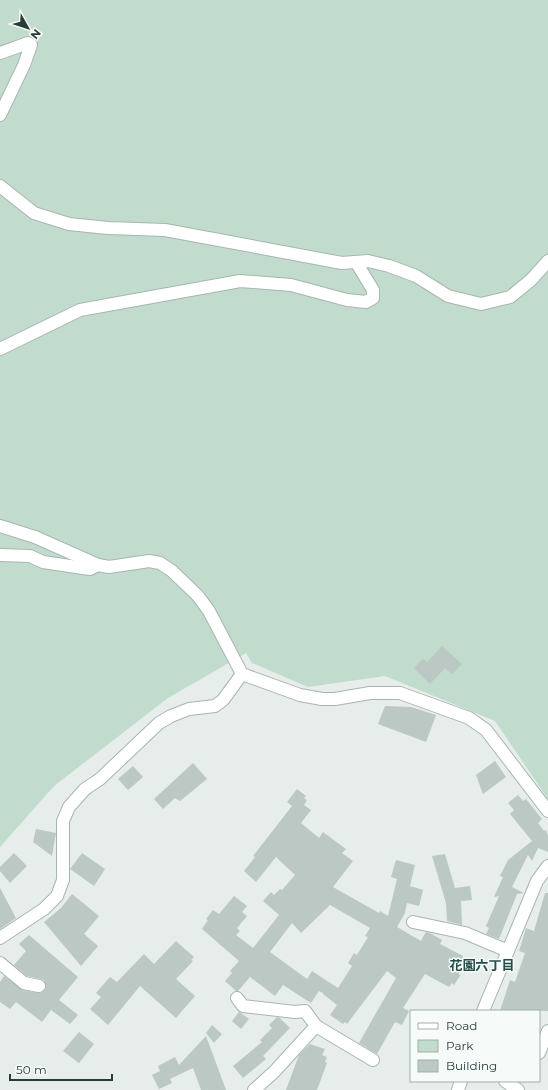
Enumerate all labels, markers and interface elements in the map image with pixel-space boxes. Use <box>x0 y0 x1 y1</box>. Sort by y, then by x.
north arrow <box>8 8 48 48</box>
text: N <box>28 26 44 42</box>
district label: 花園六丁目 <box>449 957 515 973</box>
legend <box>410 1010 540 1082</box>
text: Road <box>446 1018 477 1033</box>
text: Park <box>446 1038 474 1053</box>
scale bar <box>10 1056 112 1082</box>
text: Building <box>446 1058 497 1073</box>
text: 50 m <box>16 1062 47 1077</box>

